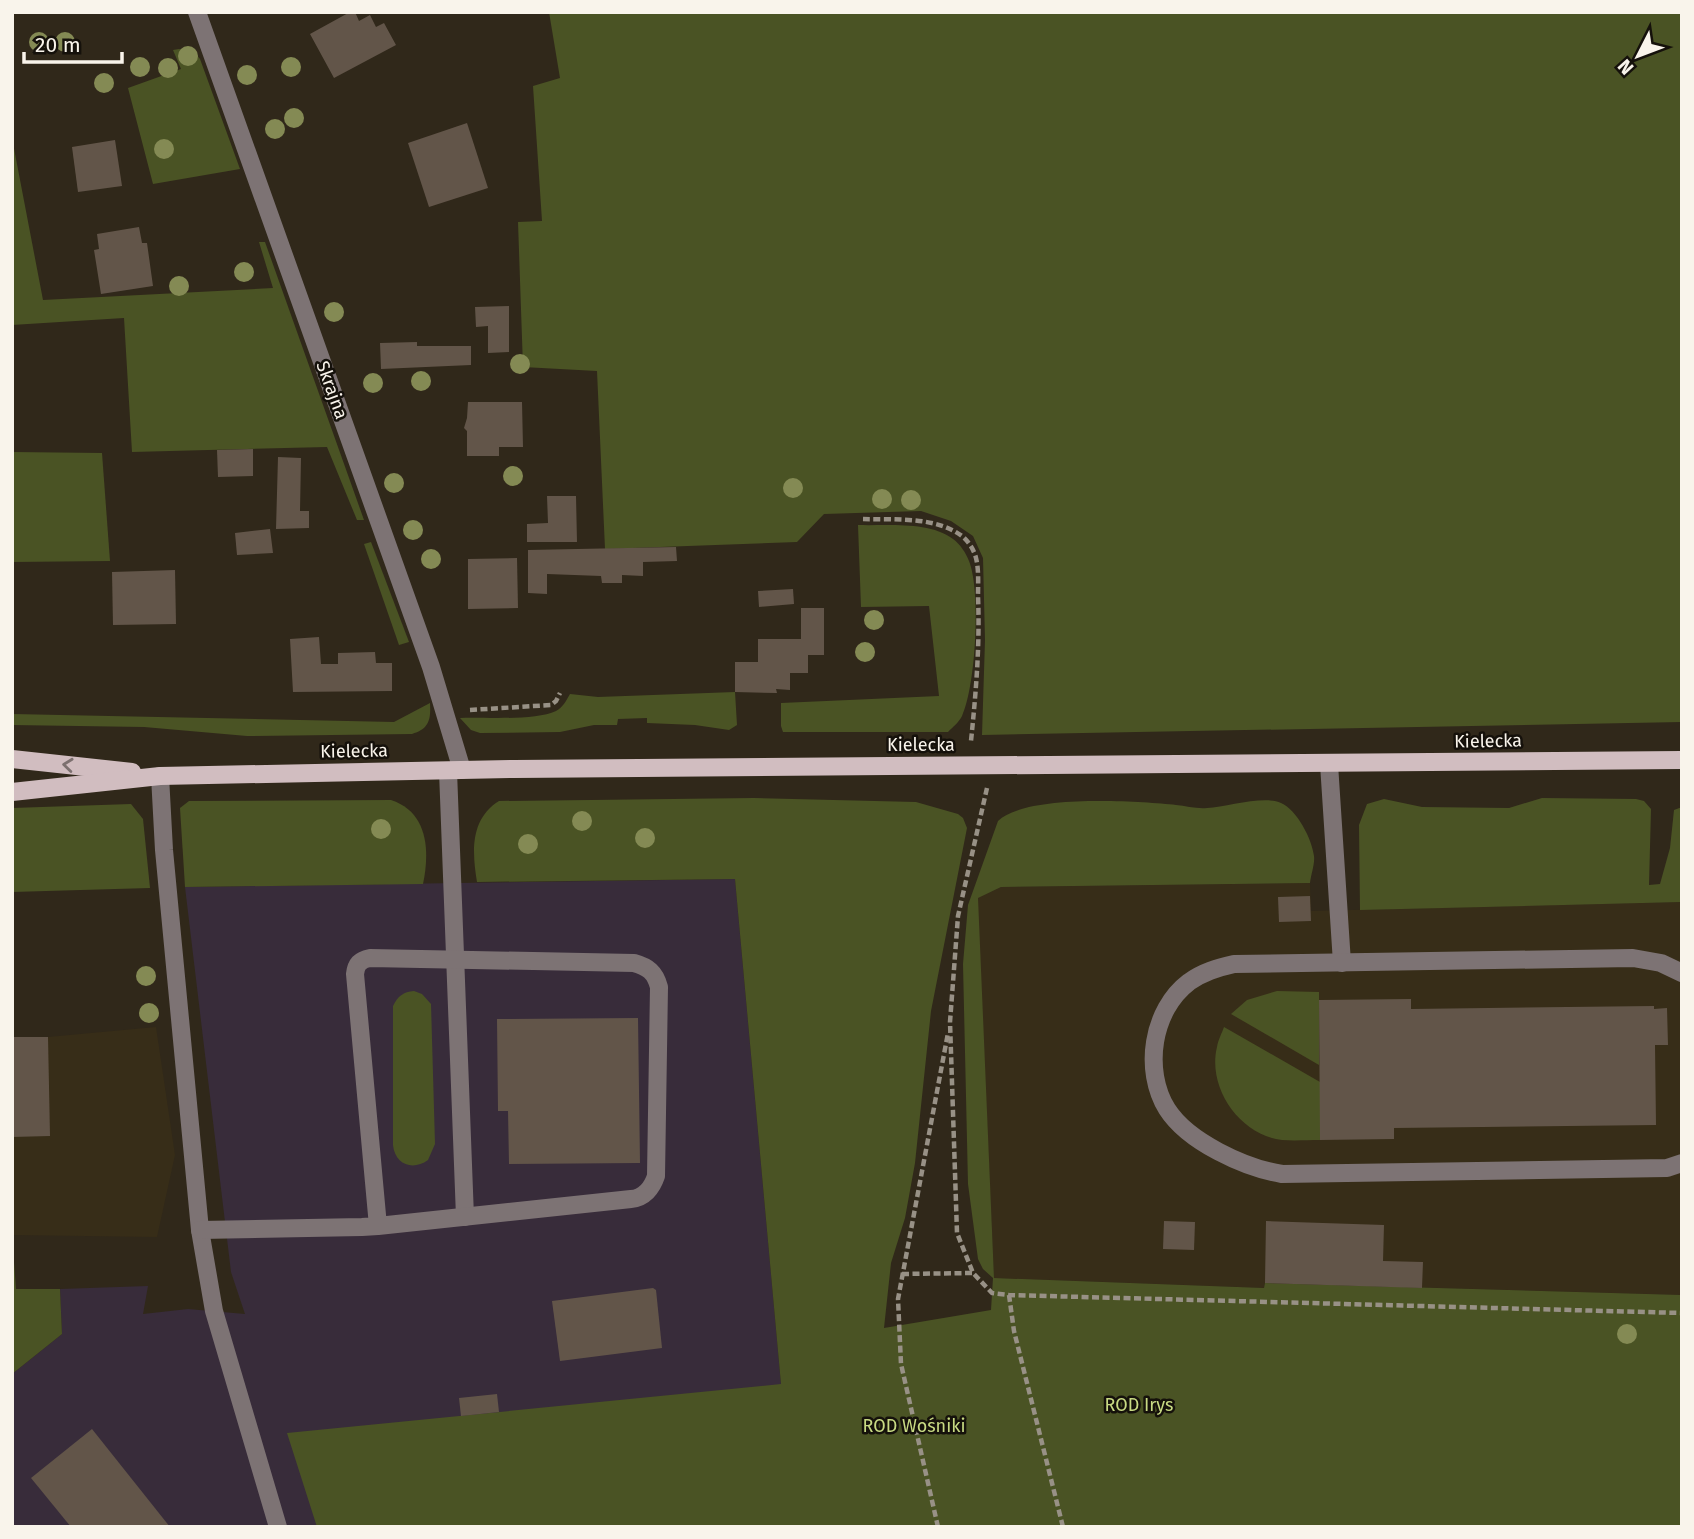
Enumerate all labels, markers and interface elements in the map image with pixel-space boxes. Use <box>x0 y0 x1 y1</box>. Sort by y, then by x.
scale bar <box>24 21 122 65</box>
north arrow <box>1603 21 1673 91</box>
text: 20 m <box>35 32 81 58</box>
text: N <box>1613 55 1639 79</box>
street label: Skrajna <box>311 358 353 422</box>
street label: Kielecka <box>1454 729 1522 753</box>
street label: Kielecka <box>887 734 955 756</box>
street label: Kielecka <box>320 739 388 763</box>
one-way arrow <box>62 758 73 773</box>
park label: ROD Irys <box>1105 1394 1173 1416</box>
park label: ROD Wośniki <box>862 1415 966 1437</box>

